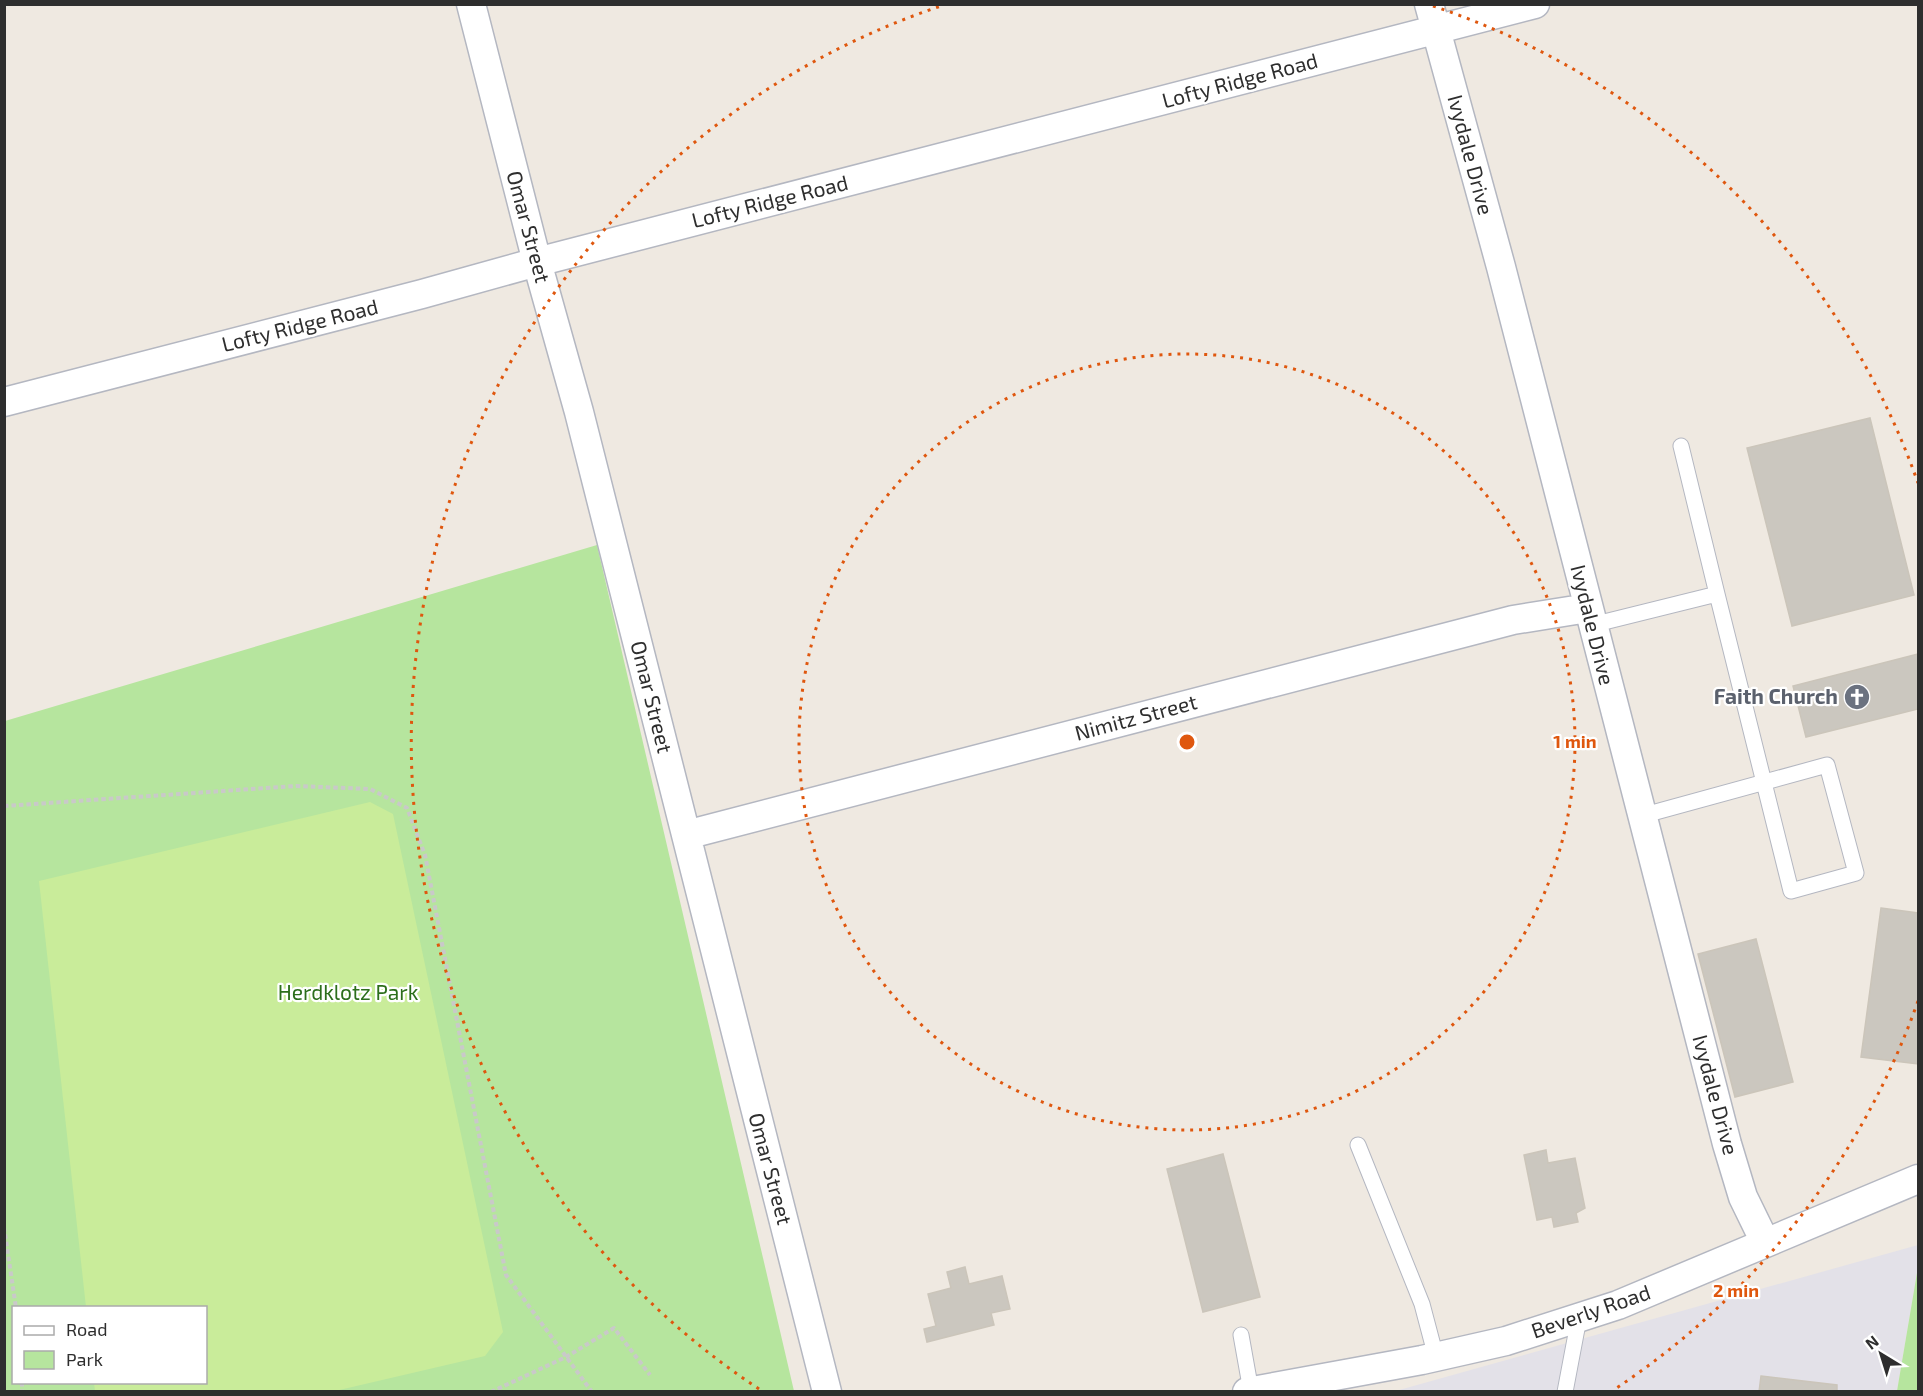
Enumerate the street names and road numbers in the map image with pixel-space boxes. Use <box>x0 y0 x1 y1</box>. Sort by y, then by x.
street label: Lofty Ridge Road <box>1159 47 1320 112</box>
street label: Ivydale Drive <box>1443 92 1499 217</box>
street label: Omar Street <box>502 168 556 285</box>
street label: Lofty Ridge Road <box>689 169 850 232</box>
street label: Lofty Ridge Road <box>219 293 380 356</box>
street label: Ivydale Drive <box>1566 562 1620 687</box>
street label: Omar Street <box>626 638 678 755</box>
street label: Nimitz Street <box>1072 688 1199 745</box>
street label: Ivydale Drive <box>1688 1032 1744 1157</box>
street label: Omar Street <box>744 1110 798 1227</box>
street label: Beverly Road <box>1528 1279 1653 1343</box>

